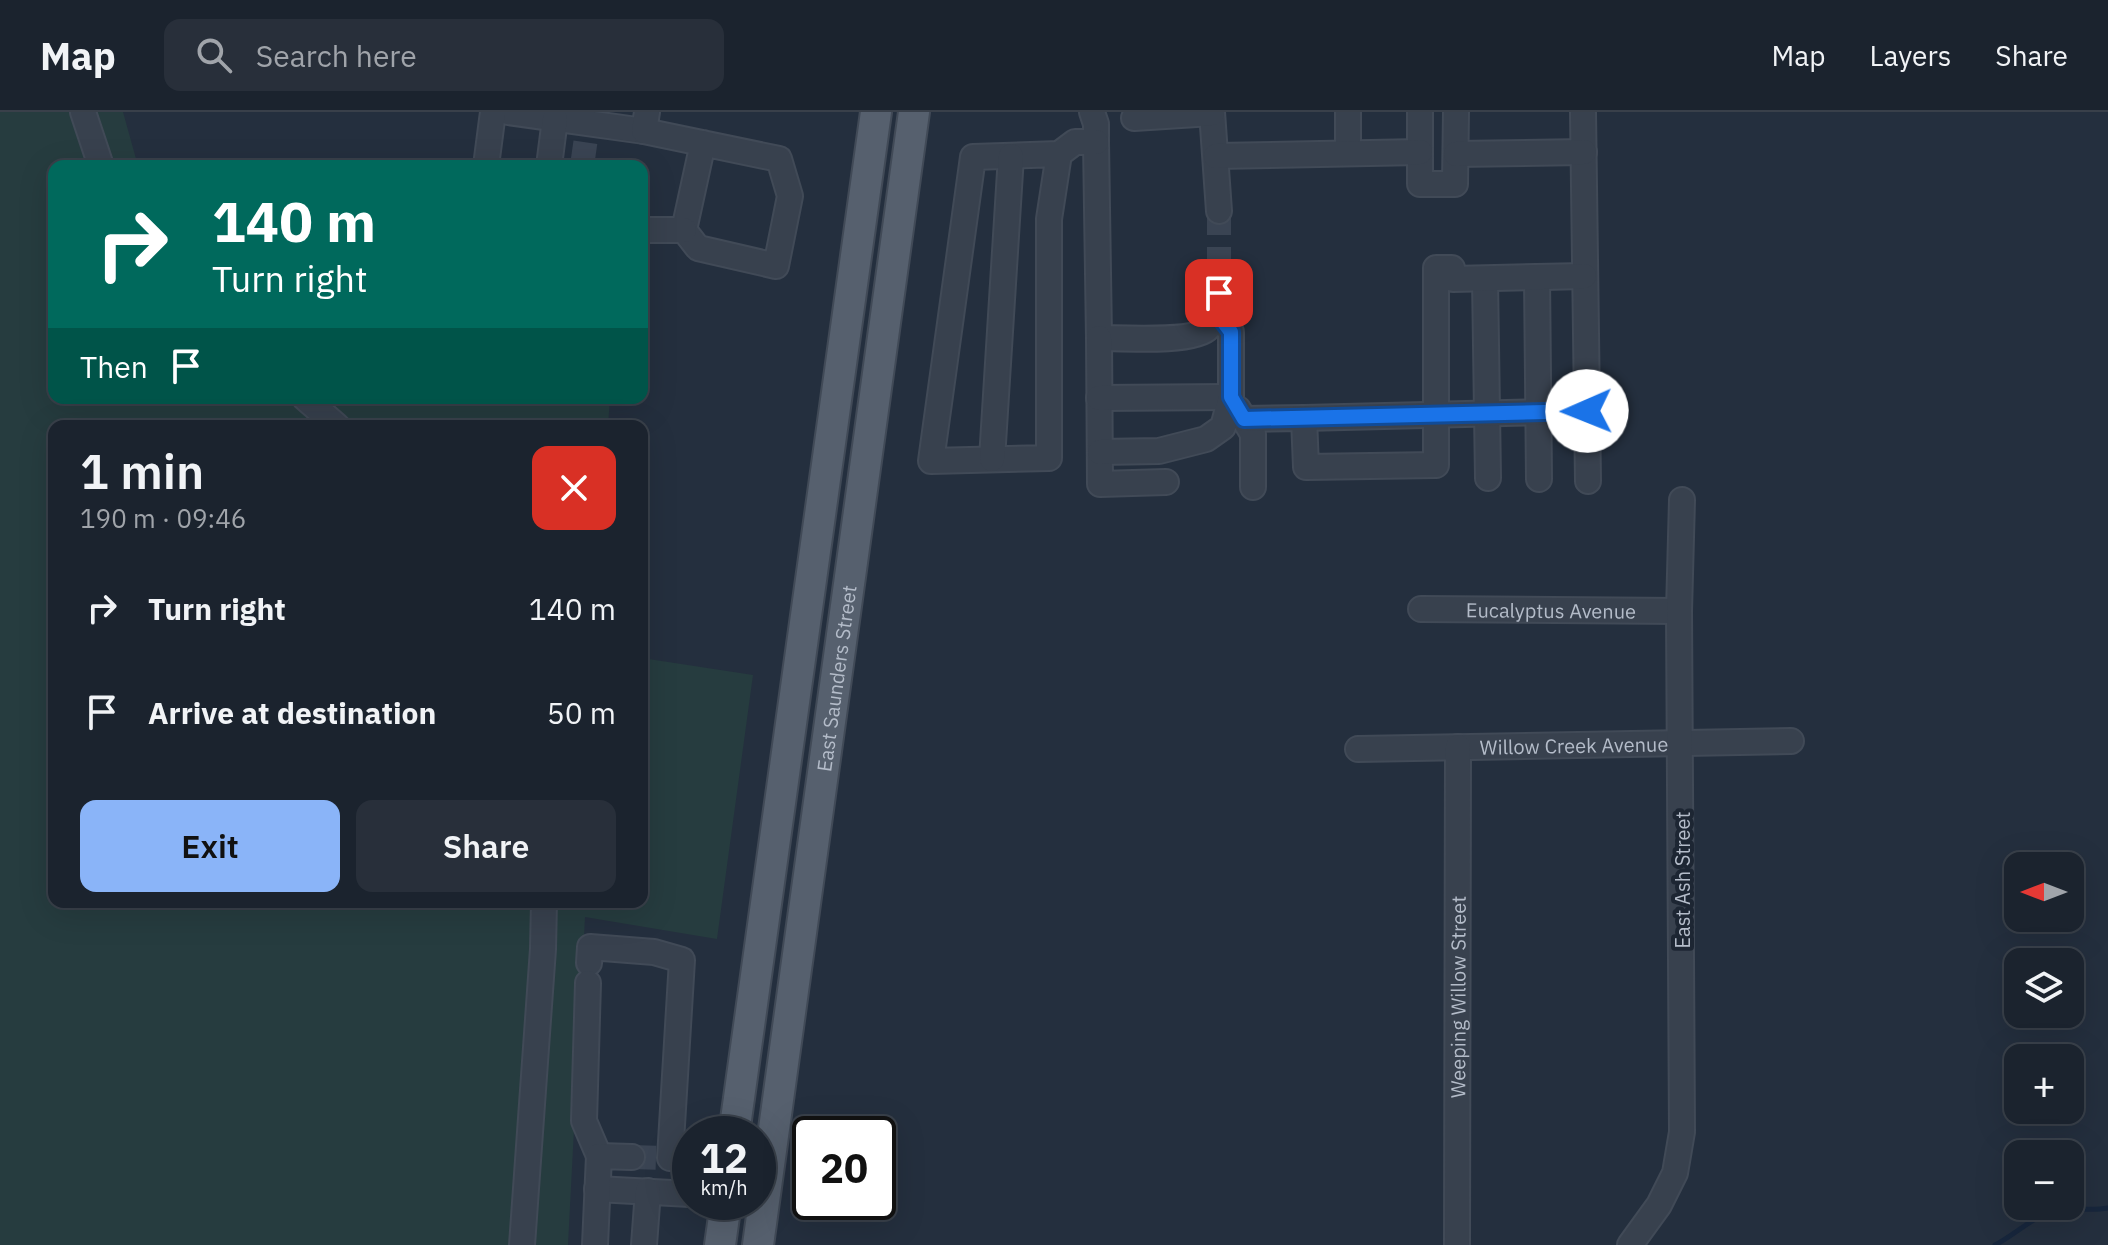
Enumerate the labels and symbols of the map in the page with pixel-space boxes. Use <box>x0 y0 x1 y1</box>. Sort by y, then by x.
pin <box>1185 259 1253 327</box>
position arrow <box>1545 369 1629 453</box>
street label: East Saunders Street <box>810 583 862 773</box>
street label: Eucalyptus Avenue <box>1466 596 1636 624</box>
street label: Willow Creek Avenue <box>1479 730 1669 760</box>
street label: East Ash Street <box>1669 811 1696 949</box>
north arrow <box>2004 852 2084 932</box>
street label: Weeping Willow Street <box>1444 896 1471 1098</box>
speed limit sign: 20 <box>792 1116 896 1220</box>

